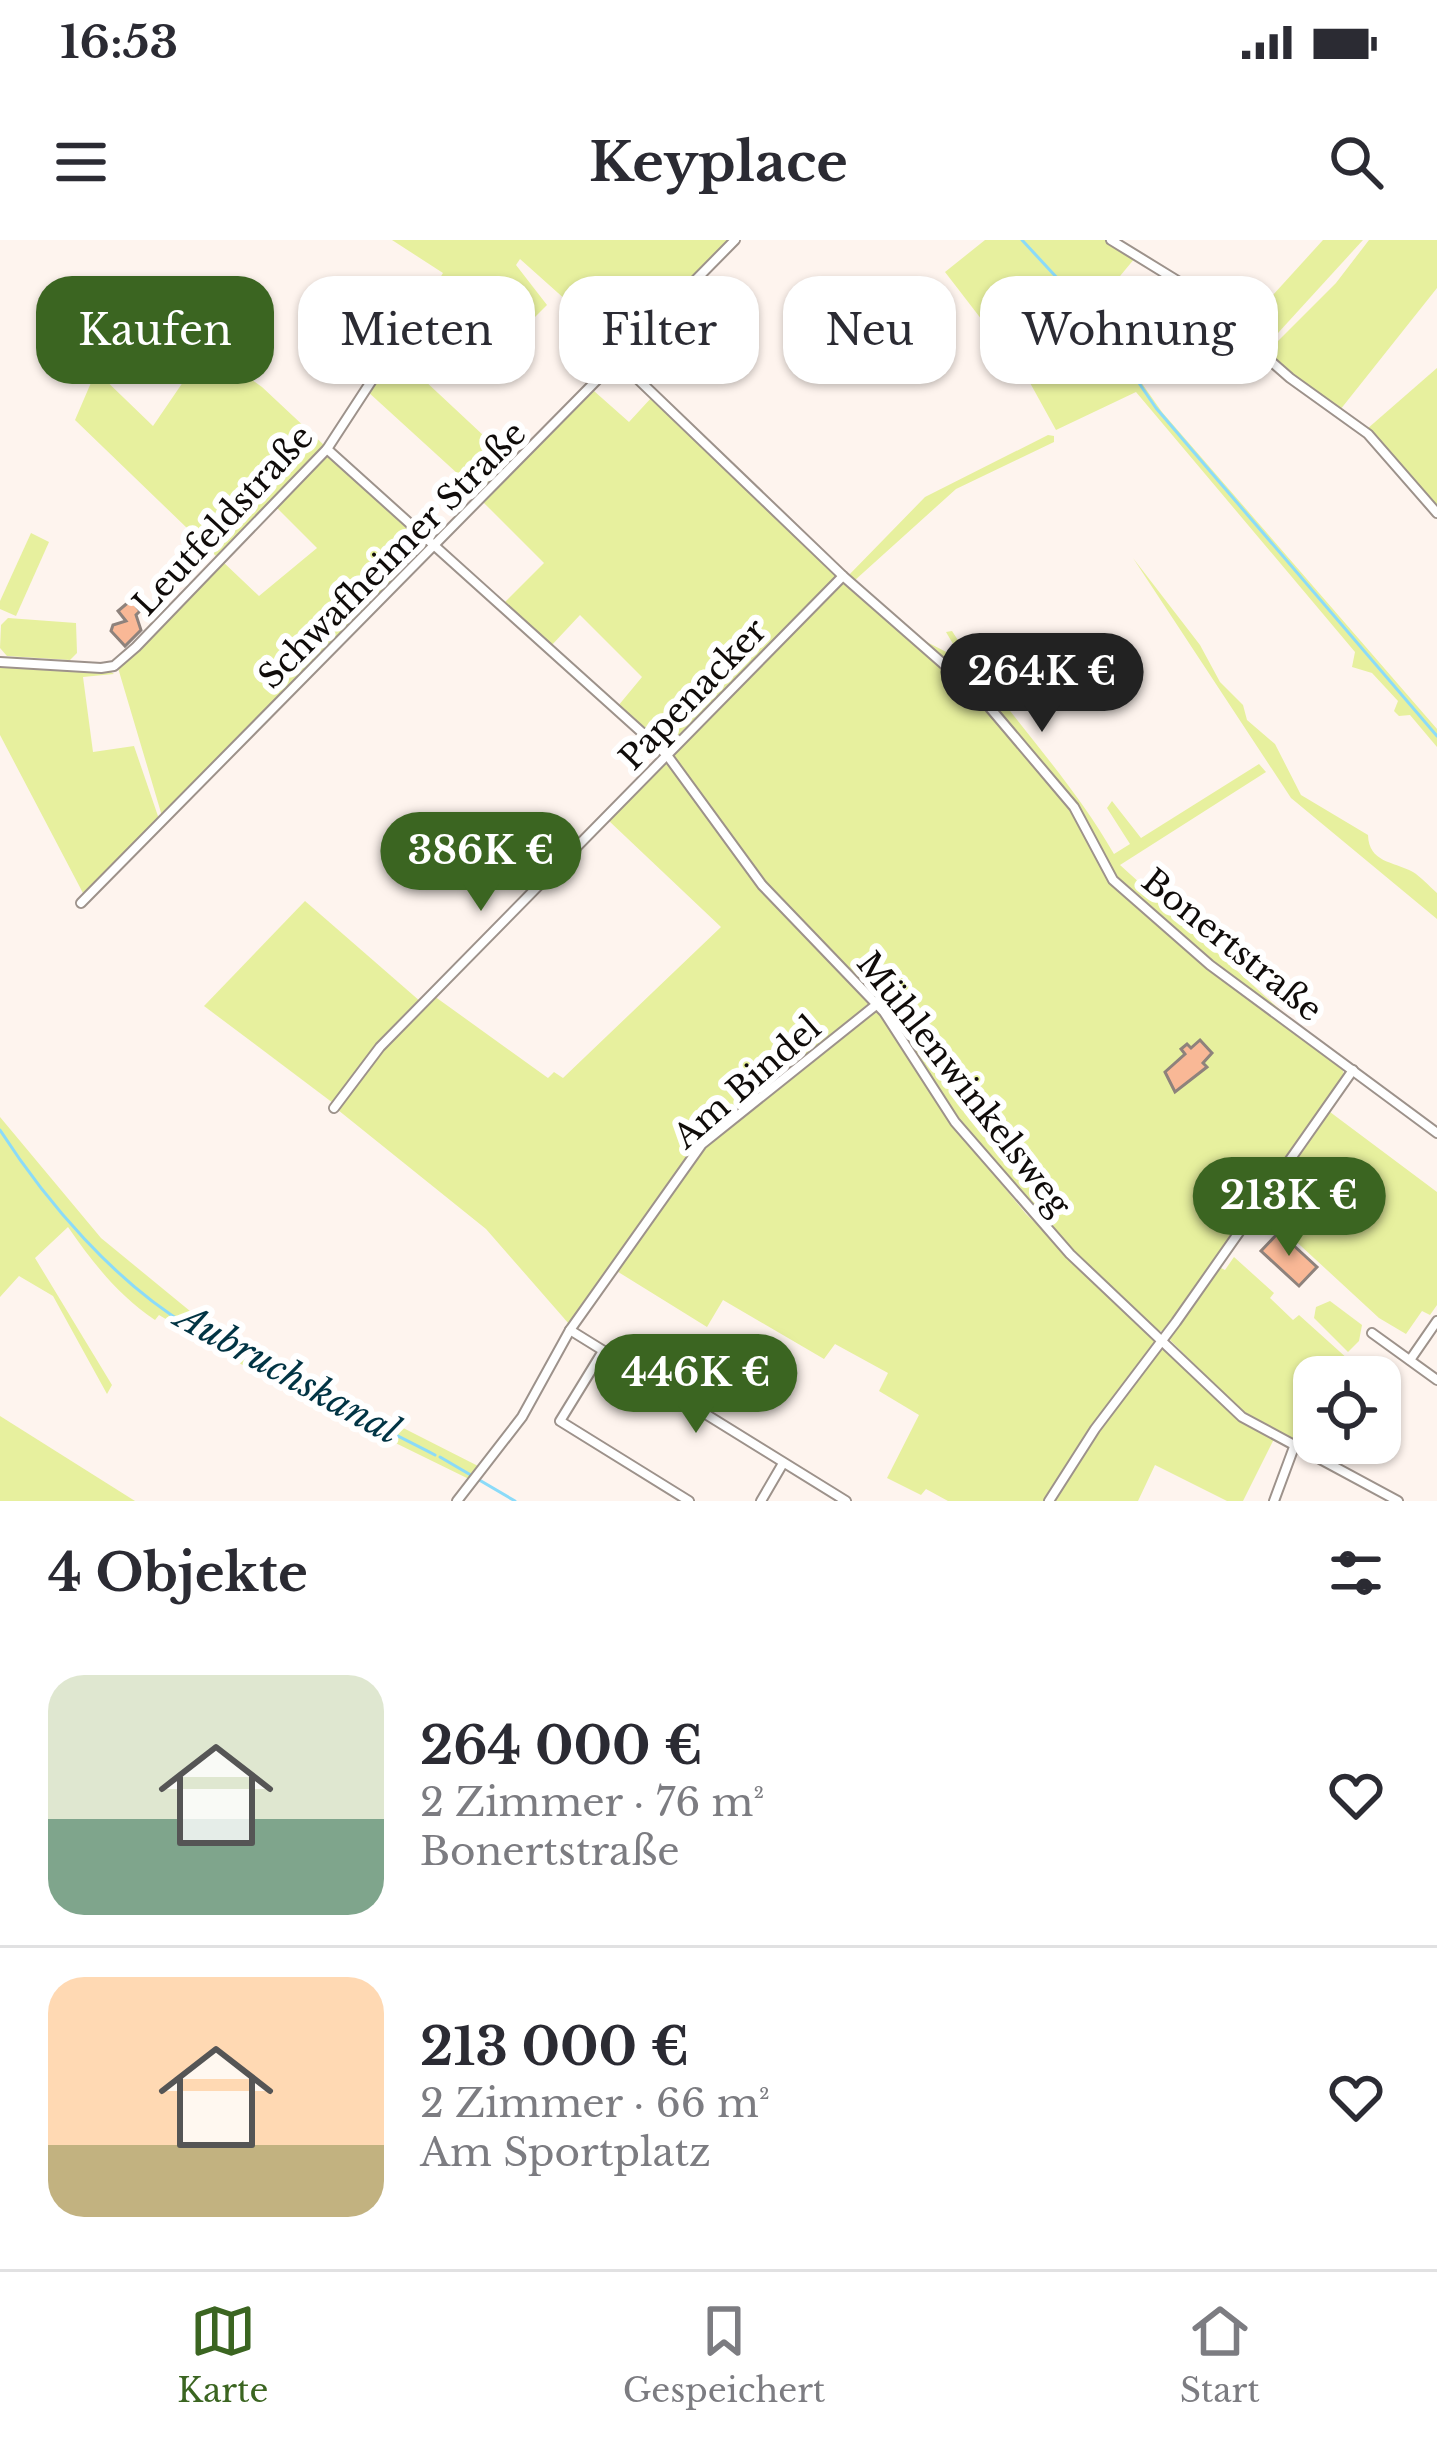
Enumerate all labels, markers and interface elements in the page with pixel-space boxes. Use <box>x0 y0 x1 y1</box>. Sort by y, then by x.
text: 16:53 <box>60 14 178 70</box>
icon: menu <box>48 129 114 195</box>
text: Keyplace <box>589 129 848 196</box>
icon: search <box>1323 129 1389 195</box>
chip: Kaufen <box>36 276 274 384</box>
chip: Mieten <box>298 276 535 384</box>
chip: Filter <box>559 276 759 384</box>
chip: Neu <box>783 276 956 384</box>
chip: Wohnung <box>980 276 1278 384</box>
street label: Schwafheimer Straße <box>250 413 534 697</box>
street label: Leutfeldstraße <box>124 416 322 624</box>
street label: Papenacker <box>611 610 775 778</box>
pin: 264K € <box>944 633 1140 735</box>
text: 264K € <box>968 647 1116 696</box>
pin: 386K € <box>383 812 579 914</box>
text: 386K € <box>407 826 555 875</box>
street label: Bonertstraße <box>1134 860 1330 1030</box>
street label: Mühlenwinkelsweg <box>848 944 1081 1225</box>
street label: Am Bindel <box>664 1007 829 1158</box>
pin: 213K € <box>1191 1157 1387 1259</box>
text: 213K € <box>1220 1171 1358 1220</box>
water label: Aubruchskanal <box>165 1292 408 1454</box>
pin: 446K € <box>598 1334 794 1436</box>
text: 446K € <box>621 1348 771 1397</box>
map controls <box>1293 1356 1401 1464</box>
button: locate <box>1293 1356 1401 1464</box>
icon: filters <box>1323 1540 1389 1606</box>
text: 4 Objekte <box>48 1542 308 1605</box>
text: 264 000 € <box>420 1715 703 1778</box>
icon: home <box>144 1723 288 1867</box>
icon: heart <box>1323 1762 1389 1828</box>
text: 2 Zimmer · 76 m² <box>420 1778 765 1827</box>
text: Bonertstraße <box>420 1827 680 1876</box>
text: 213 000 € <box>420 2016 689 2079</box>
icon: home <box>144 2025 288 2169</box>
icon: heart <box>1323 2064 1389 2130</box>
text: 2 Zimmer · 66 m² <box>420 2079 770 2128</box>
text: Am Sportplatz <box>420 2128 711 2177</box>
tab: Karte <box>177 2298 268 2411</box>
tab: Gespeichert <box>623 2298 825 2411</box>
tab: Start <box>1180 2298 1260 2411</box>

